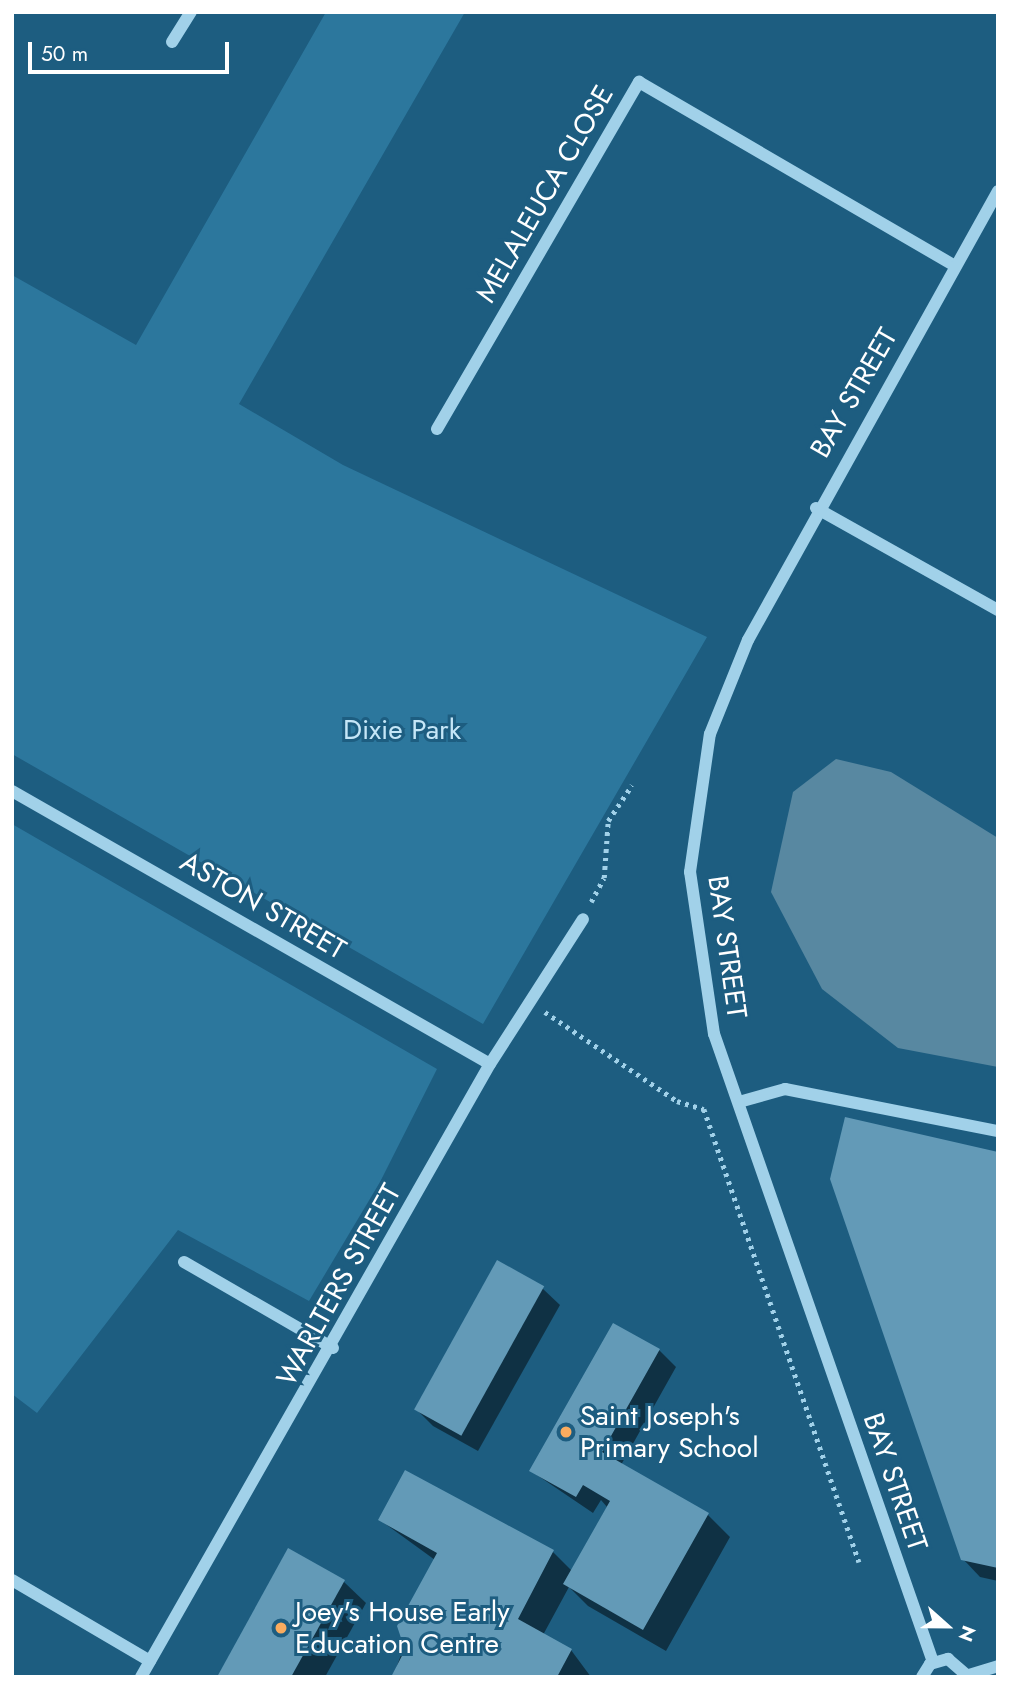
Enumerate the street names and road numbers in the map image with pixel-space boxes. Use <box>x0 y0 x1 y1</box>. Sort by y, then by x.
street label: MELALEUCA CLOSE <box>469 80 621 308</box>
street label: BAY STREET <box>804 322 904 464</box>
street label: ASTON STREET <box>174 845 352 967</box>
street label: BAY STREET <box>700 874 754 1020</box>
street label: WARLTERS STREET <box>270 1178 408 1392</box>
street label: BAY STREET <box>856 1409 934 1555</box>

